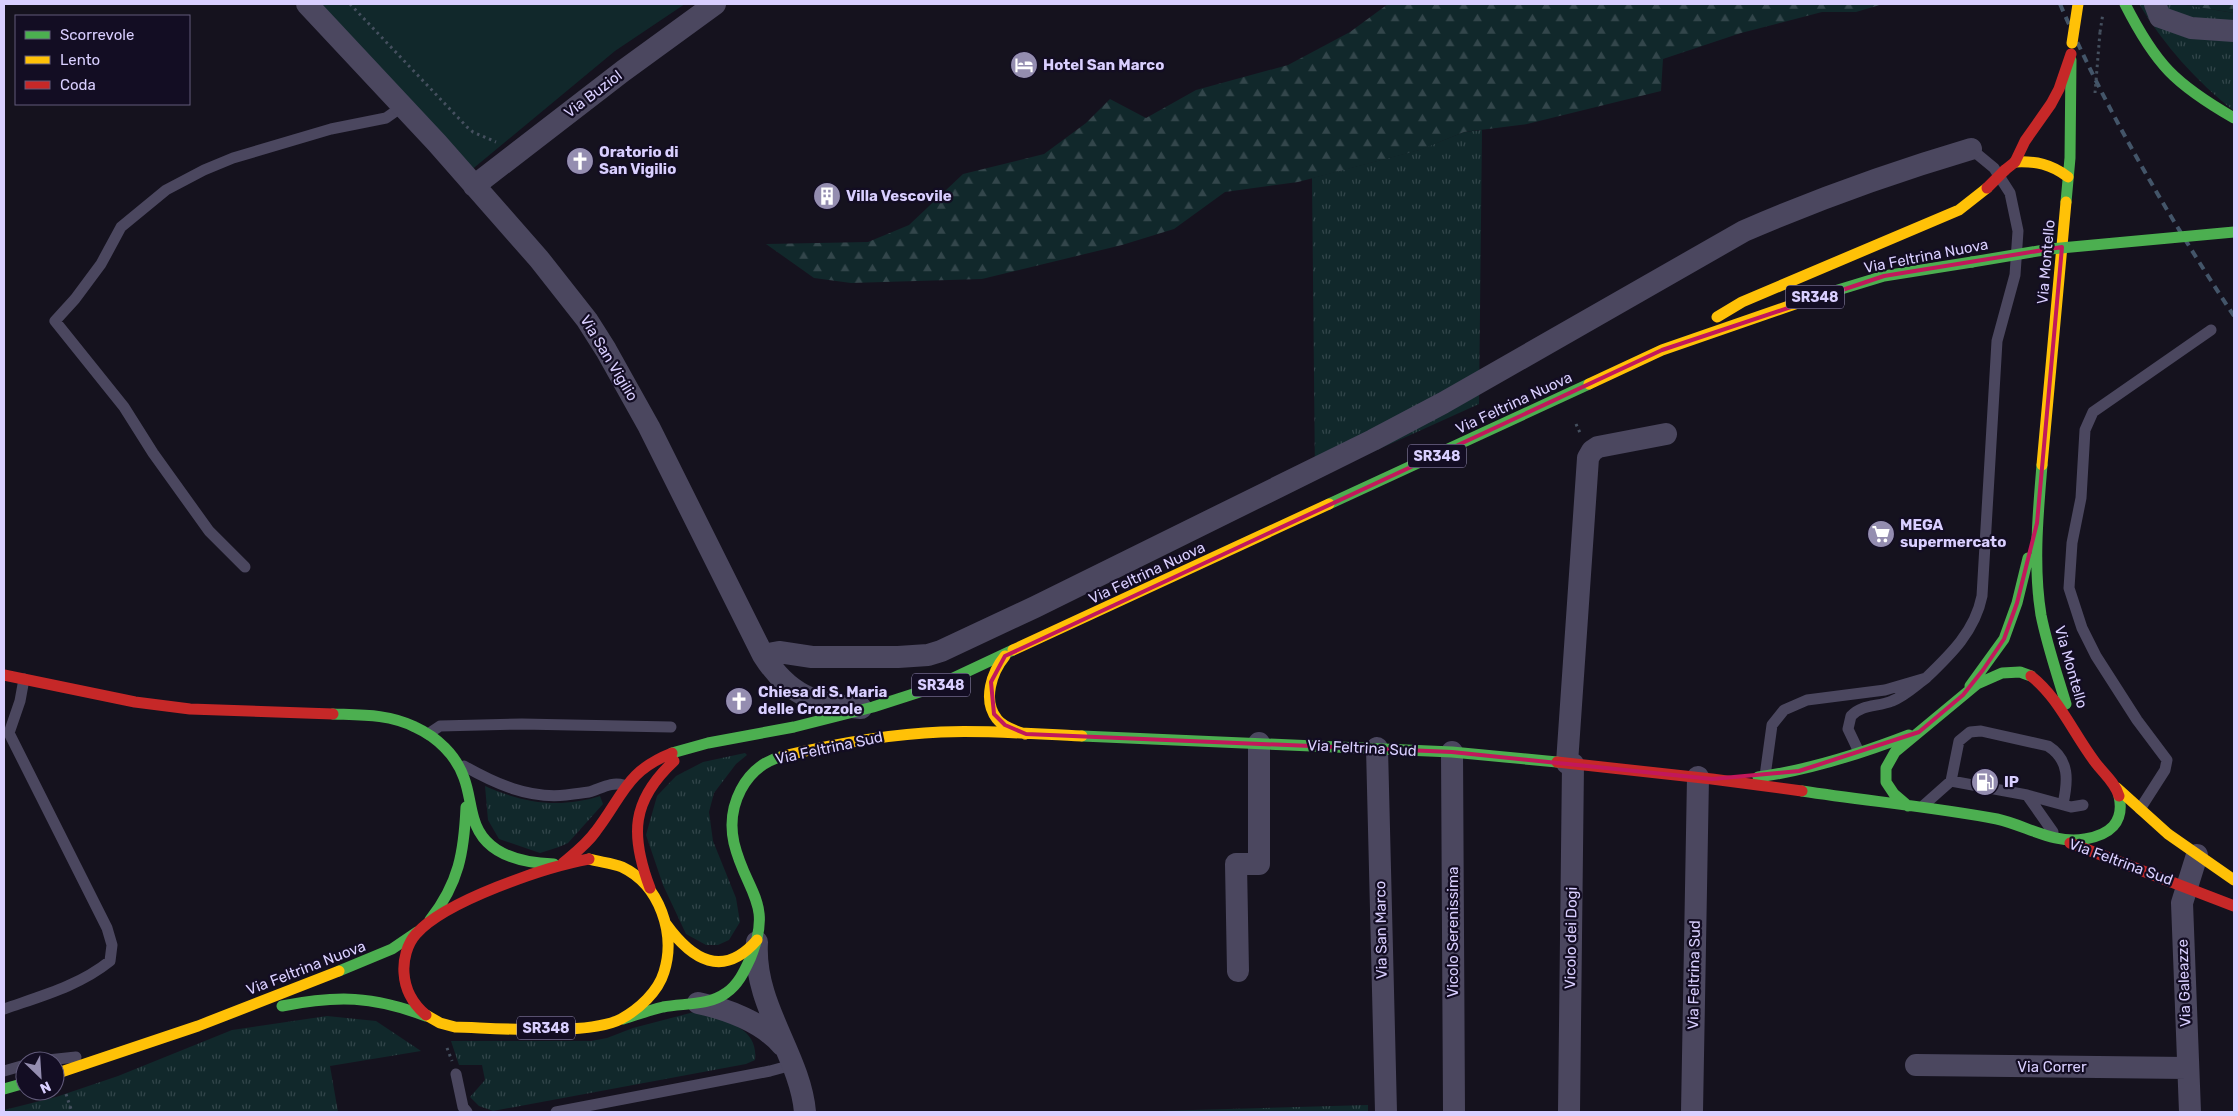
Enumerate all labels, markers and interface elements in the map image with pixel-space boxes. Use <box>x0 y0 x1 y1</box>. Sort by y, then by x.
legend <box>15 15 190 105</box>
text: Scorrevole <box>60 26 134 44</box>
hotel icon: Hotel San Marco <box>1009 50 1039 80</box>
text: Lento <box>60 51 100 69</box>
place label: Hotel San Marco <box>1043 56 1164 74</box>
street label: Via Buziol <box>560 66 626 122</box>
text: Coda <box>60 76 96 94</box>
place label: Oratorio di San Vigilio <box>599 143 679 178</box>
church icon: Oratorio di San Vigilio <box>565 146 595 176</box>
building icon: Villa Vescovile <box>812 181 842 211</box>
place label: Villa Vescovile <box>846 187 952 205</box>
street label: Via Montello <box>2033 219 2059 305</box>
street label: Via Feltrina Nuova <box>1862 235 1990 277</box>
road number: SR348 <box>1786 286 1844 308</box>
street label: Via San Vigilio <box>576 312 642 404</box>
street label: Via Feltrina Nuova <box>1453 368 1575 438</box>
road number: SR348 <box>1408 444 1466 468</box>
place label: MEGA supermercato <box>1900 516 2006 551</box>
supermarket icon: MEGA supermercato <box>1866 519 1896 549</box>
street label: Via Feltrina Nuova <box>1086 538 1208 608</box>
street label: Via Montello <box>2051 624 2091 710</box>
road number: SR348 <box>912 674 970 696</box>
place label: Chiesa di S. Maria delle Crozzole <box>758 683 888 718</box>
church icon: Chiesa di S. Maria delle Crozzole <box>724 686 754 716</box>
street label: Via Feltrina Sud <box>774 728 884 768</box>
street label: Via Feltrina Sud <box>1307 736 1417 760</box>
fuel station icon: IP <box>1970 767 2000 797</box>
place label: IP <box>2004 773 2019 791</box>
street label: Via Feltrina Sud <box>2066 835 2176 889</box>
street label: Vicolo Serenissima <box>1444 866 1462 998</box>
street label: Via San Marco <box>1371 881 1391 979</box>
street label: Vicolo dei Dogi <box>1561 887 1581 989</box>
street label: Via Feltrina Sud <box>1684 920 1704 1030</box>
street label: Via Feltrina Nuova <box>244 937 368 999</box>
street label: Via Galeazze <box>2173 939 2195 1027</box>
road number: SR348 <box>517 1016 575 1040</box>
north arrow <box>15 1051 65 1101</box>
street label: Via Correr <box>2017 1058 2087 1076</box>
text: N <box>37 1077 53 1097</box>

